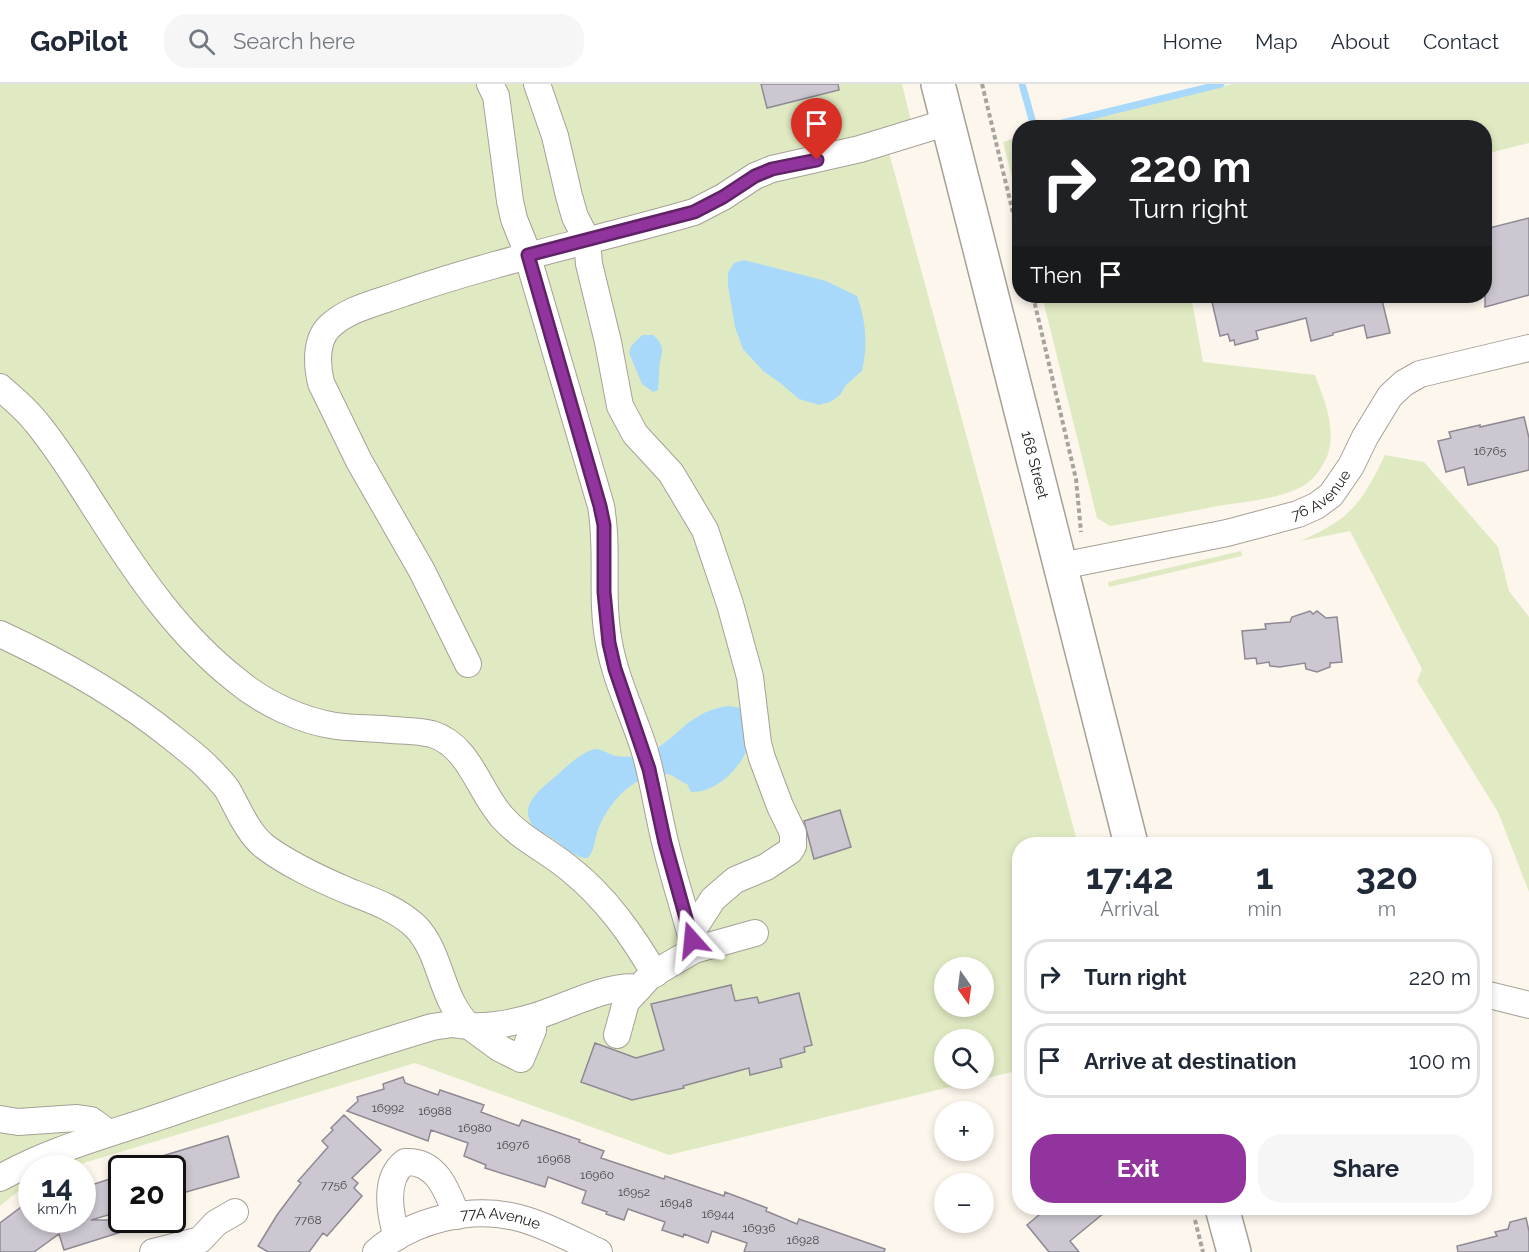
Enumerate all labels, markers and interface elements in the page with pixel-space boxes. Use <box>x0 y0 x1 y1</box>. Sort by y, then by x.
search box <box>164 14 584 68</box>
text: GoPilot <box>30 25 128 58</box>
icon: search <box>185 25 218 58</box>
text: Search here <box>233 28 355 54</box>
text: Home <box>1163 29 1222 54</box>
text: Map <box>1255 29 1298 54</box>
text: About <box>1331 29 1390 54</box>
text: Contact <box>1423 29 1499 54</box>
pin <box>791 98 842 160</box>
icon: arrive <box>800 107 833 140</box>
text: 220 m <box>1129 143 1251 192</box>
icon: right <box>1030 144 1108 222</box>
text: Turn right <box>1129 193 1248 224</box>
icon: arrive <box>1094 258 1127 291</box>
text: Then <box>1030 262 1082 288</box>
street label: 168 Street <box>1017 429 1052 501</box>
house number: 16765 <box>1474 444 1507 458</box>
street label: 76 Avenue <box>1290 466 1355 524</box>
text: 17:42 <box>1086 855 1174 897</box>
text: 1 <box>1256 855 1273 897</box>
text: 320 <box>1356 855 1418 897</box>
text: Arrival <box>1100 897 1159 921</box>
text: min <box>1247 897 1282 921</box>
text: m <box>1378 897 1396 921</box>
position arrow <box>660 908 724 972</box>
north arrow <box>934 957 994 1017</box>
map controls <box>934 957 994 1233</box>
icon: right <box>1033 960 1066 993</box>
text: Turn right <box>1084 964 1187 990</box>
text: 220 m <box>1409 964 1471 990</box>
button: search <box>934 1029 994 1089</box>
icon: arrive <box>1033 1044 1066 1077</box>
text: Arrive at destination <box>1084 1048 1297 1074</box>
text: 100 m <box>1409 1048 1471 1074</box>
house number: 16992 <box>372 1101 404 1115</box>
button: + <box>934 1101 994 1161</box>
house number: 16988 <box>418 1104 452 1118</box>
house number: 16980 <box>458 1121 492 1135</box>
button: Exit <box>1030 1134 1246 1203</box>
button: Share <box>1258 1134 1474 1203</box>
house number: 16976 <box>497 1138 529 1152</box>
house number: 16968 <box>537 1152 571 1166</box>
speed limit sign: 20 <box>108 1155 186 1233</box>
house number: 16960 <box>580 1168 614 1182</box>
text: 14 <box>41 1169 73 1204</box>
button: − <box>934 1173 994 1233</box>
house number: 7756 <box>321 1178 347 1192</box>
house number: 16952 <box>618 1185 650 1199</box>
house number: 16948 <box>659 1196 693 1210</box>
text: km/h <box>37 1200 77 1218</box>
street label: 77A Avenue <box>459 1204 543 1233</box>
house number: 16944 <box>702 1207 735 1221</box>
house number: 7768 <box>294 1213 322 1227</box>
house number: 16936 <box>742 1221 776 1235</box>
house number: 16928 <box>787 1233 819 1247</box>

